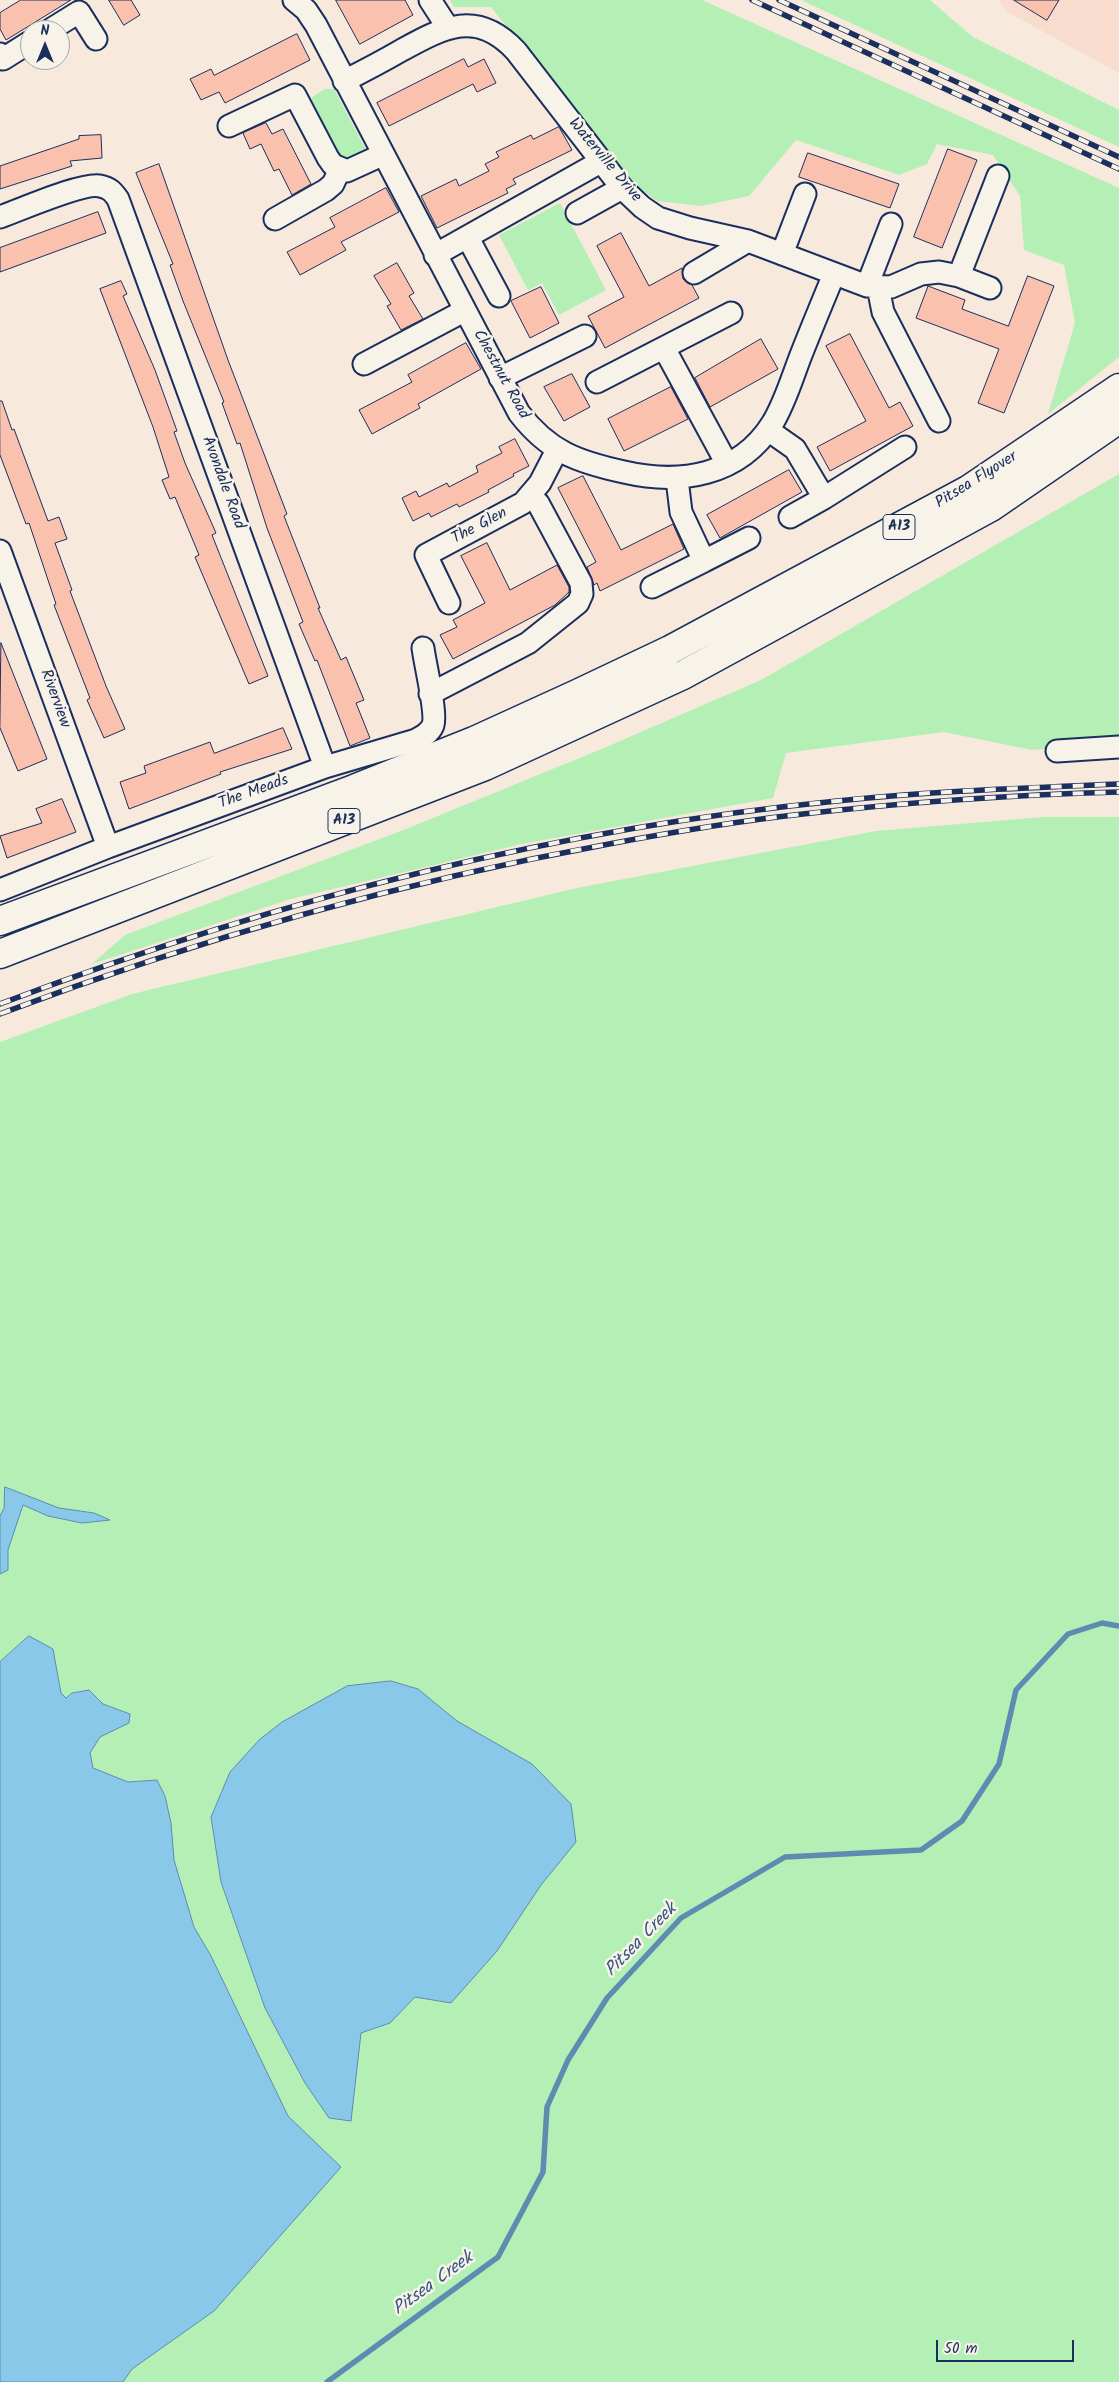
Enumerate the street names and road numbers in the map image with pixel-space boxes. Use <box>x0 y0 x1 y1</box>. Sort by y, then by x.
street label: Waterville Drive <box>563 115 645 207</box>
street label: Chestnut Road <box>468 327 532 423</box>
street label: Avondale Road <box>196 434 248 532</box>
street label: Pitsea Flyover <box>933 448 1021 514</box>
street label: The Glen <box>449 504 511 550</box>
road number: A13 <box>883 514 915 540</box>
street label: Riverview <box>35 667 73 731</box>
street label: The Meads <box>216 772 292 814</box>
road number: A13 <box>328 808 360 834</box>

